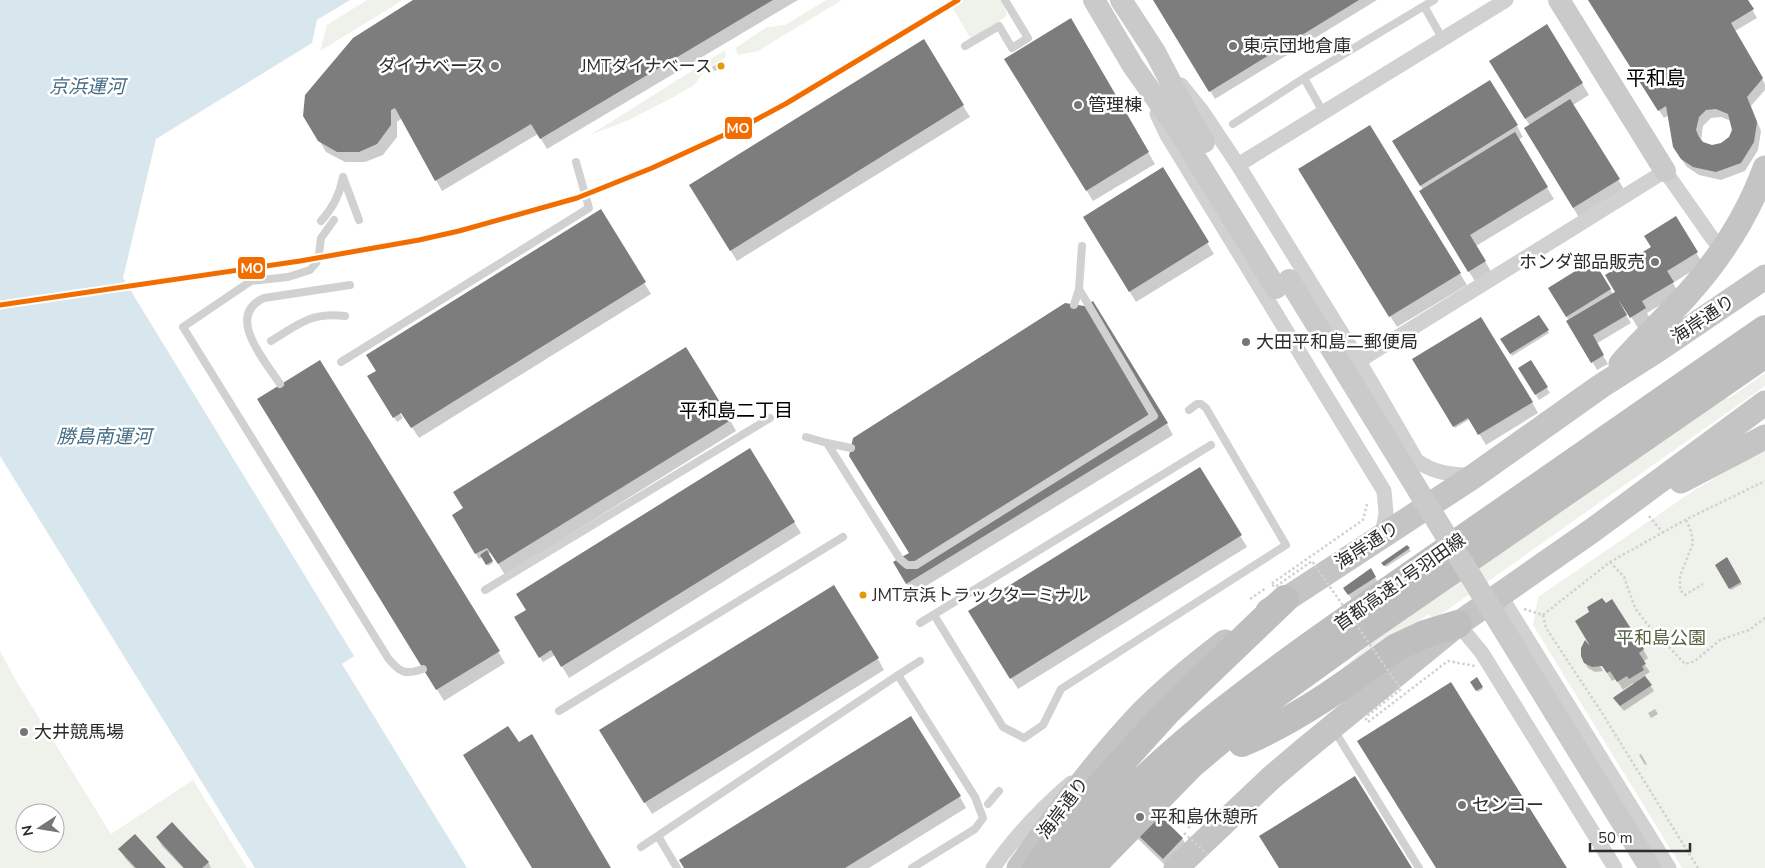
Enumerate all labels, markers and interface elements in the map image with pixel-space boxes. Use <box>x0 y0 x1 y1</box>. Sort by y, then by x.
place label: 東京団地倉庫 <box>1243 34 1351 58</box>
marker: 東京団地倉庫 <box>1227 40 1239 52</box>
place label: ダイナベース <box>378 54 485 78</box>
place label: JMTダイナベース <box>580 55 712 78</box>
marker: ダイナベース <box>489 60 501 72</box>
marker: JMTダイナベース <box>716 61 726 71</box>
district label: 平和島 <box>1626 65 1686 92</box>
water label: 京浜運河 <box>49 74 129 100</box>
place label: 管理棟 <box>1088 93 1142 117</box>
marker: 管理棟 <box>1072 99 1084 111</box>
line badge: MO <box>724 116 753 140</box>
text: MO <box>726 119 750 138</box>
place label: ホンダ部品販売 <box>1519 250 1645 274</box>
line badge: MO <box>237 256 266 280</box>
marker: ホンダ部品販売 <box>1649 256 1661 268</box>
text: MO <box>240 259 264 278</box>
street label: 海岸通り <box>1666 289 1740 349</box>
place label: 大田平和島二郵便局 <box>1256 330 1418 354</box>
marker: 大田平和島二郵便局 <box>1240 336 1252 348</box>
district label: 平和島二丁目 <box>679 398 793 424</box>
water label: 勝島南運河 <box>56 424 155 450</box>
street label: 海岸通り <box>1330 515 1404 575</box>
street label: 首都高速1号羽田線 <box>1330 528 1470 636</box>
place label: JMT京浜トラックターミナル <box>871 584 1089 607</box>
marker: JMT京浜トラックターミナル <box>858 590 868 600</box>
park label: 平和島公園 <box>1616 626 1706 650</box>
place label: 大井競馬場 <box>34 720 124 744</box>
marker: 大井競馬場 <box>18 726 30 738</box>
street label: 海岸通り <box>1032 772 1094 844</box>
place label: センコー <box>1472 793 1544 817</box>
marker: センコー <box>1456 799 1468 811</box>
north arrow <box>15 803 65 853</box>
place label: 平和島休憩所 <box>1150 805 1258 829</box>
marker: 平和島休憩所 <box>1134 811 1146 823</box>
scale bar <box>1590 820 1690 852</box>
text: N <box>17 823 38 838</box>
text: 50 m <box>1598 828 1633 848</box>

